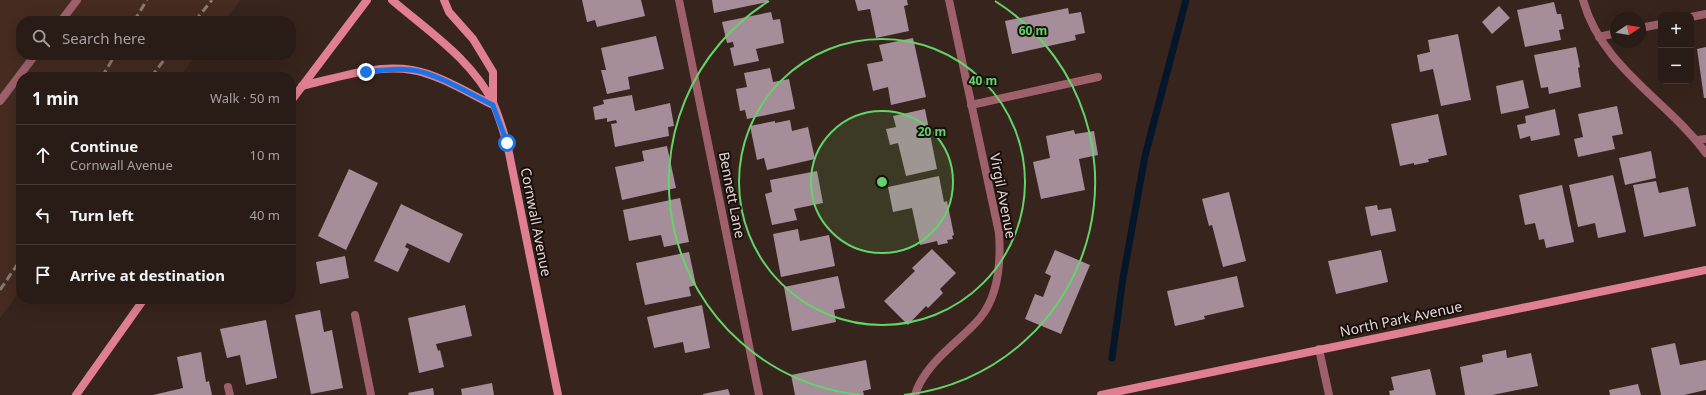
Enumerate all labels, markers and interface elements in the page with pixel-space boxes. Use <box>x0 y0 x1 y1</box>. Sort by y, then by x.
north arrow <box>1610 12 1646 48</box>
map controls <box>1658 12 1694 84</box>
button: + <box>1658 12 1694 48</box>
search box <box>16 16 296 60</box>
text: 60 m <box>1019 22 1047 39</box>
icon: search <box>30 27 52 49</box>
text: Search here <box>62 28 145 48</box>
button: − <box>1658 48 1694 84</box>
route end <box>357 63 375 81</box>
text: 40 m <box>969 72 997 89</box>
text: 1 min <box>32 87 79 110</box>
text: Walk · 50 m <box>210 89 280 107</box>
text: 20 m <box>918 123 946 140</box>
route start <box>498 134 516 152</box>
text: Continue <box>70 136 138 156</box>
icon: ahead <box>32 144 54 166</box>
text: 10 m <box>250 146 280 164</box>
street label: Bennett Lane <box>715 150 750 240</box>
street label: Virgil Avenue <box>986 152 1021 240</box>
text: Cornwall Avenue <box>70 156 173 174</box>
street label: Cornwall Avenue <box>517 166 556 278</box>
centre of rings <box>875 175 889 189</box>
icon: left <box>32 204 54 226</box>
text: Turn left <box>70 205 134 225</box>
text: 40 m <box>250 206 280 224</box>
icon: arrive <box>32 264 54 286</box>
text: Arrive at destination <box>70 265 225 285</box>
street label: North Park Avenue <box>1338 296 1464 341</box>

